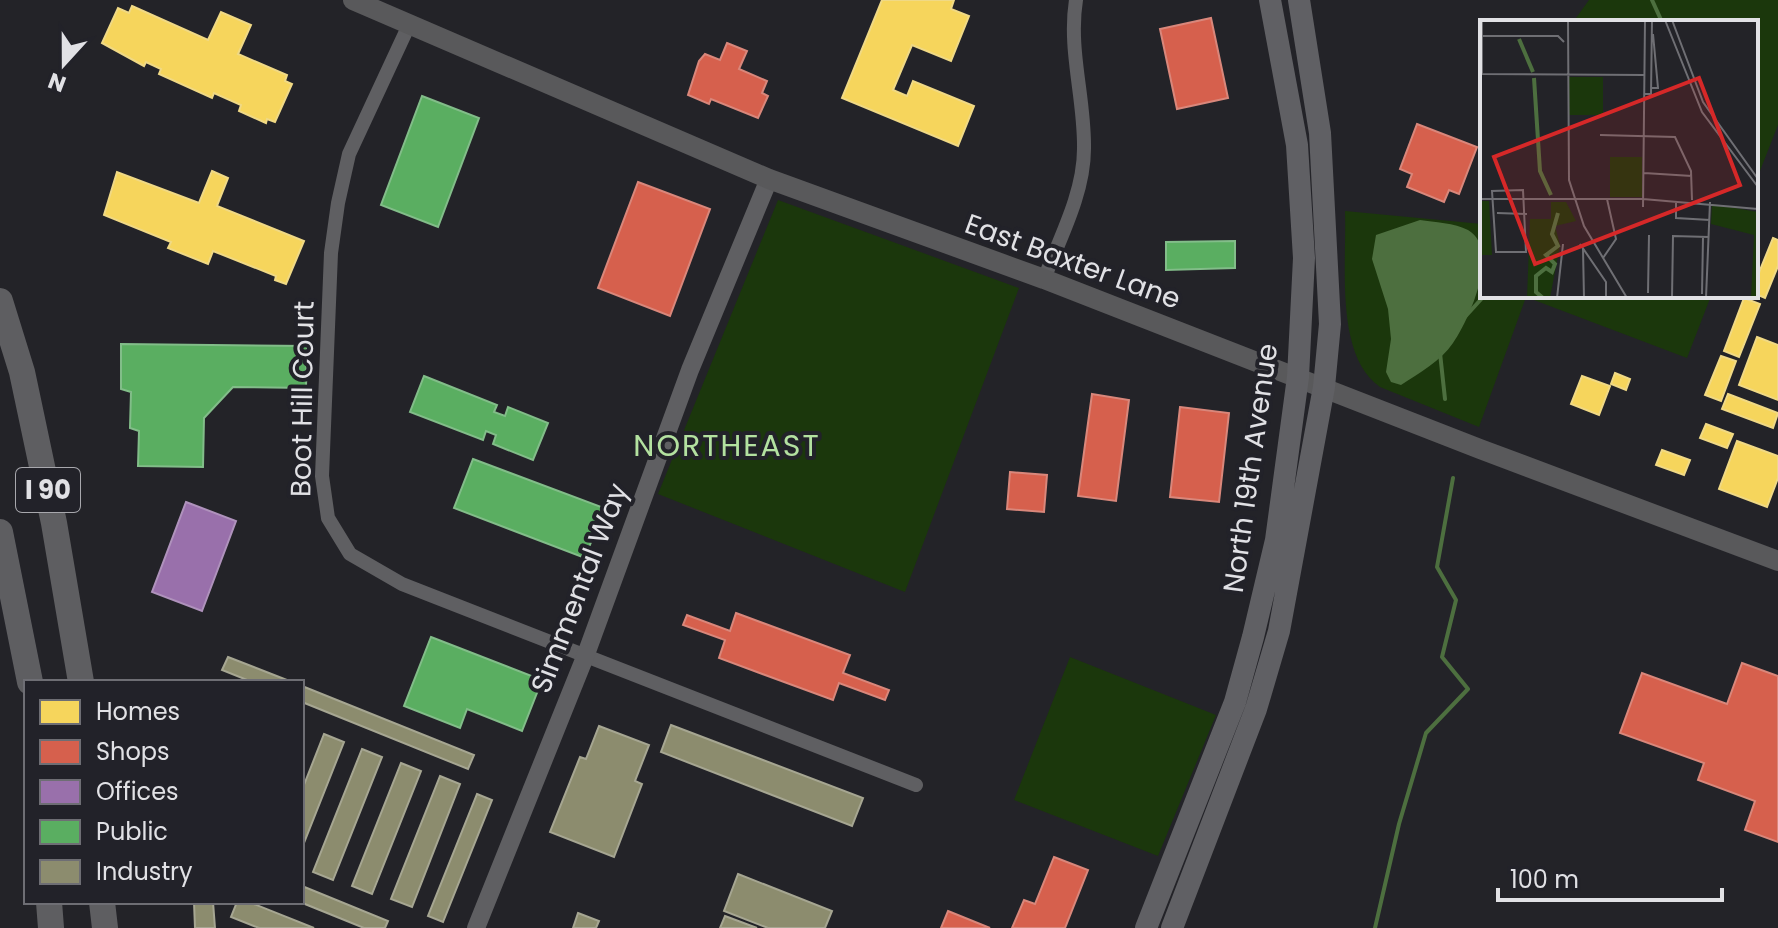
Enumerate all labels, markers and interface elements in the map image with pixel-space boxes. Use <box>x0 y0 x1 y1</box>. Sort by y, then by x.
inset map <box>1480 20 1758 298</box>
north arrow <box>24 24 104 104</box>
text: N <box>44 65 70 100</box>
street label: East Baxter Lane <box>960 204 1186 319</box>
street label: Boot Hill Court <box>281 301 324 497</box>
street label: North 19th Avenue <box>1214 341 1287 595</box>
district label: NORTHEAST <box>633 424 821 467</box>
road number: I 90 <box>16 468 80 512</box>
street label: Simmental Way <box>522 477 637 699</box>
legend <box>24 680 304 904</box>
text: Homes <box>96 695 180 728</box>
text: Shops <box>96 735 170 768</box>
text: Offices <box>96 775 179 808</box>
text: Public <box>96 815 168 848</box>
scale bar <box>1498 852 1722 902</box>
text: Industry <box>96 855 193 888</box>
text: 100 m <box>1510 863 1579 896</box>

